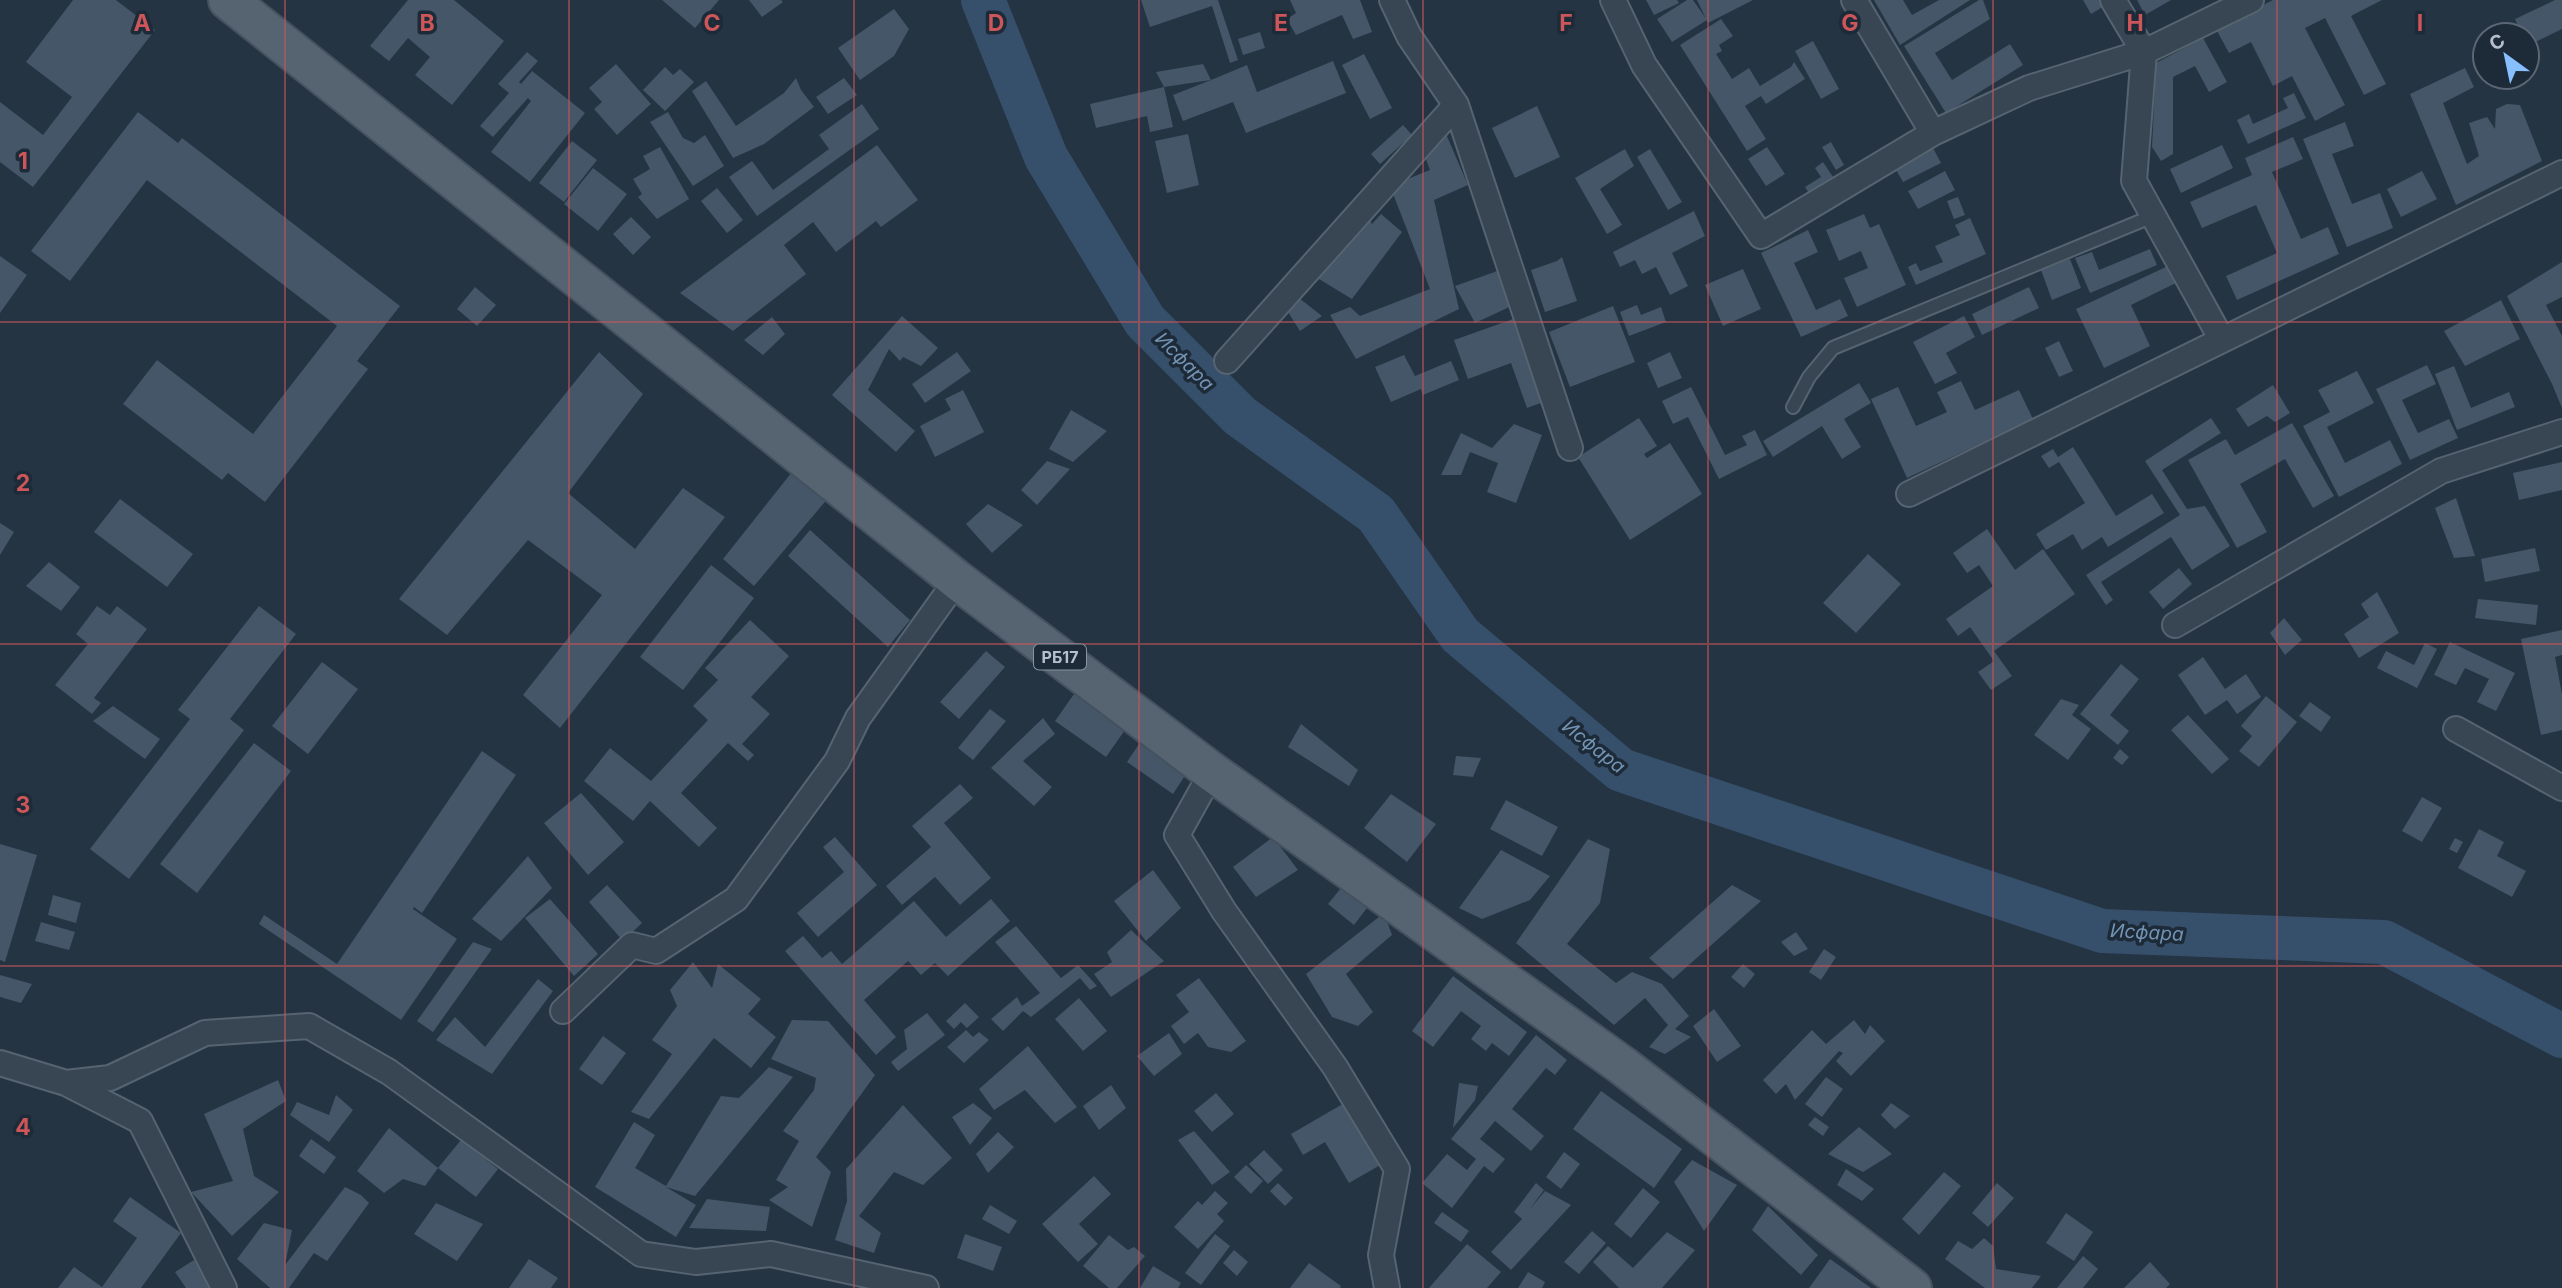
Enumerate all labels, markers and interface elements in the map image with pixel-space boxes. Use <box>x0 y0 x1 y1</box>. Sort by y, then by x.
text: A <box>133 9 151 37</box>
text: B <box>419 9 435 37</box>
text: C <box>703 9 721 37</box>
text: D <box>988 9 1004 37</box>
text: E <box>1274 9 1288 37</box>
text: F <box>1559 9 1573 37</box>
text: G <box>1841 9 1859 37</box>
text: H <box>2126 9 2144 37</box>
text: I <box>2417 9 2423 37</box>
north arrow <box>2471 21 2541 91</box>
text: С <box>2485 29 2509 56</box>
text: 1 <box>18 147 28 175</box>
water label: Исфара <box>1150 327 1219 396</box>
text: 2 <box>16 469 30 497</box>
road number: РБ17 <box>1034 644 1086 670</box>
water label: Исфара <box>1558 715 1630 778</box>
text: 3 <box>16 791 30 819</box>
water label: Исфара <box>2110 919 2185 946</box>
text: 4 <box>15 1113 31 1141</box>

